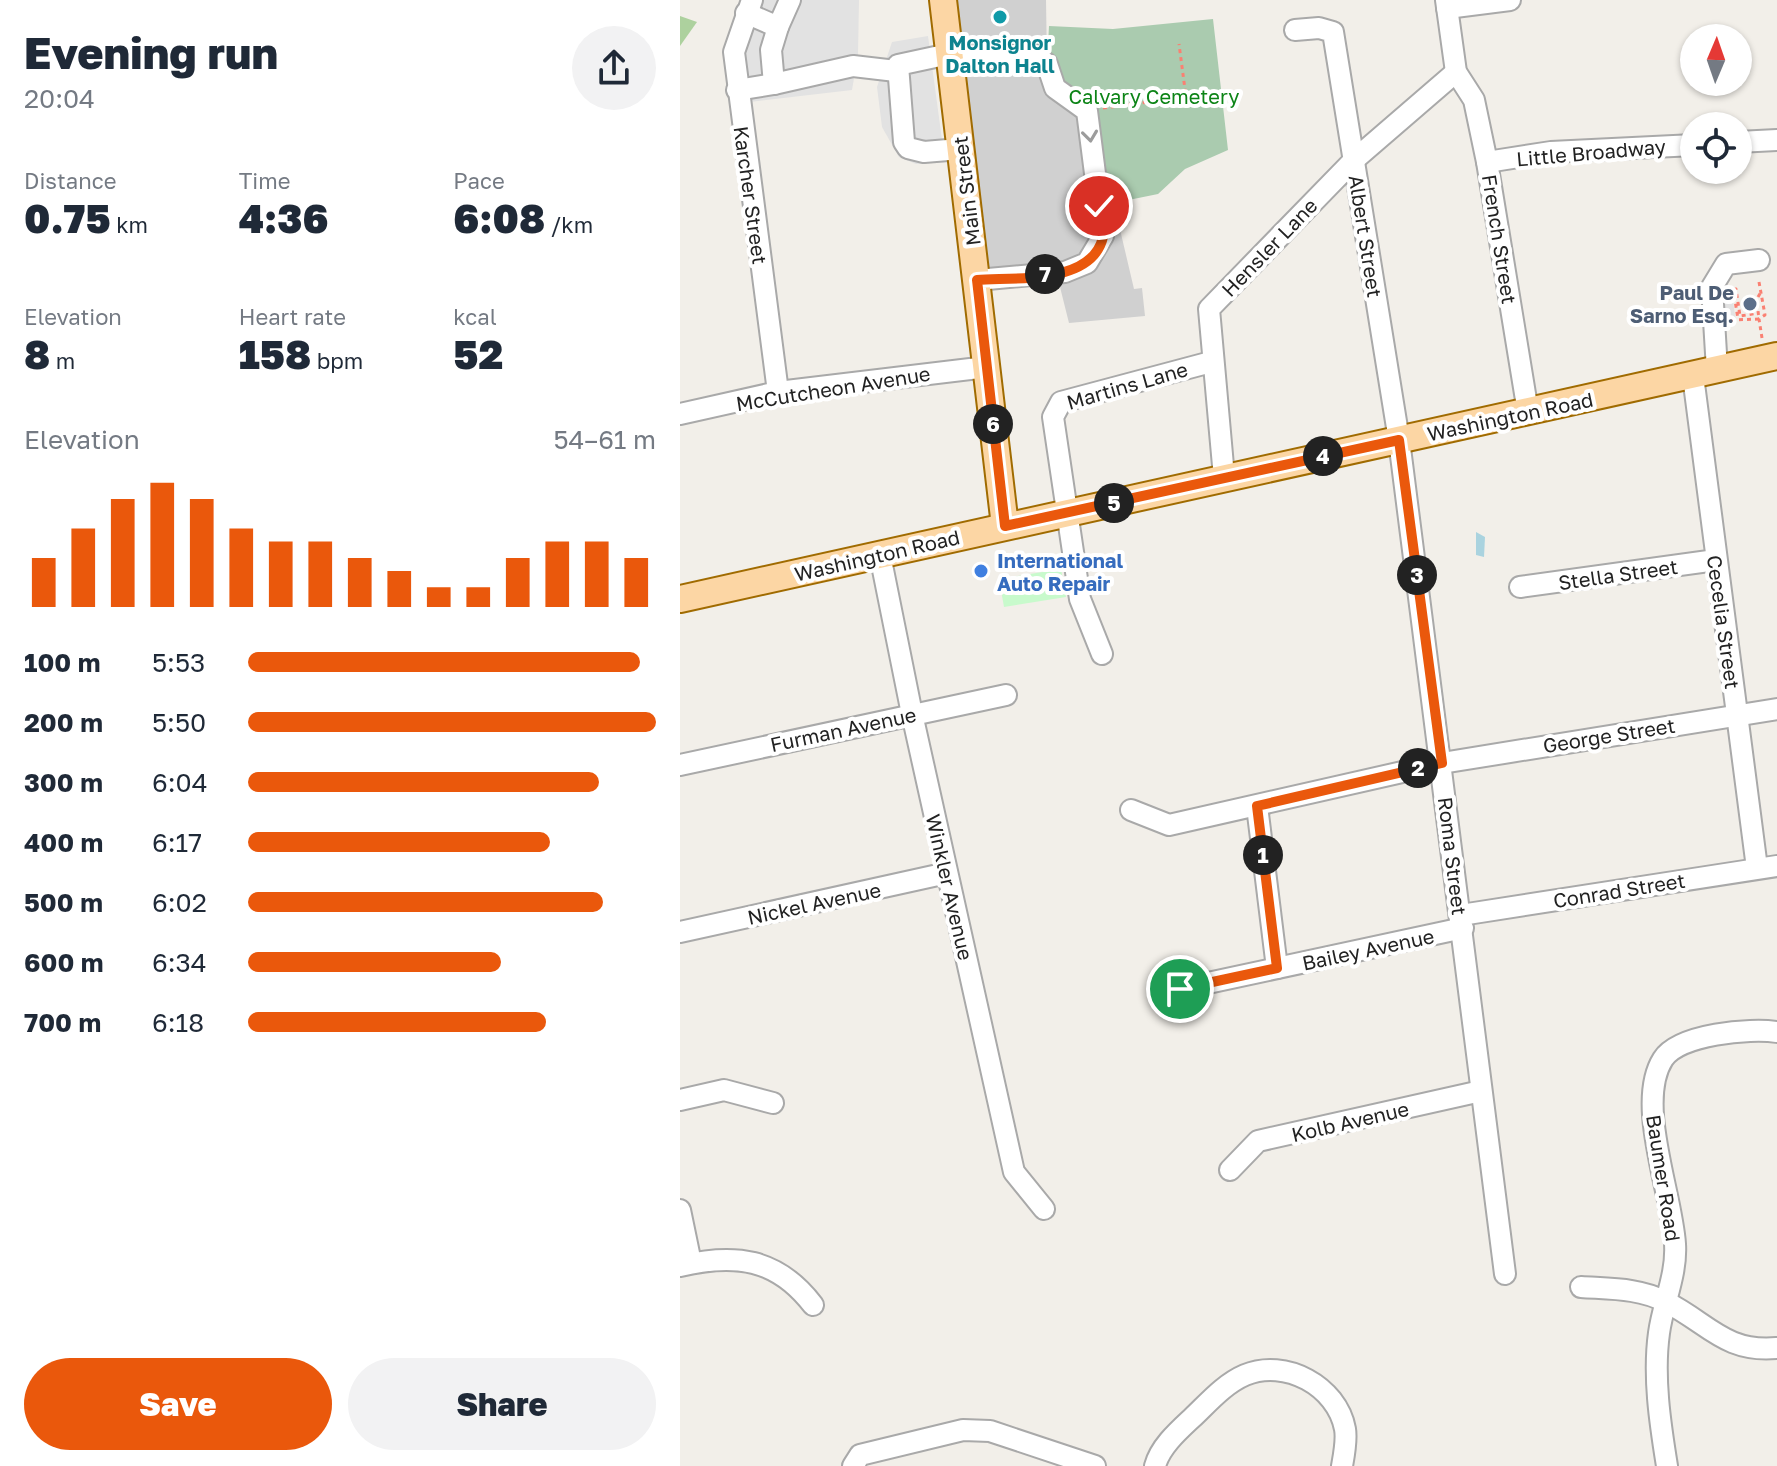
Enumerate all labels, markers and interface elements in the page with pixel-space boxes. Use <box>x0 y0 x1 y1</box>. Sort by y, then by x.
marker: Monsignor Dalton Hall <box>991 8 1009 26</box>
north arrow <box>1680 24 1752 96</box>
map controls <box>1680 24 1752 184</box>
text: Evening run <box>24 26 278 79</box>
button: share <box>572 26 656 110</box>
place label: Monsignor Dalton Hall <box>945 30 1055 77</box>
text: 20:04 <box>24 83 95 114</box>
park label: Calvary Cemetery <box>1068 84 1240 108</box>
button: locate <box>1680 112 1752 184</box>
street label: Karcher Street <box>729 124 773 266</box>
one-way arrow <box>1081 129 1098 143</box>
street label: Little Broadway <box>1515 134 1667 170</box>
street label: Main Street <box>947 135 985 247</box>
text: Distance <box>24 167 116 194</box>
text: Time <box>239 167 290 194</box>
text: Pace <box>453 167 505 194</box>
pin <box>1065 172 1133 240</box>
street label: Albert Street <box>1344 173 1388 299</box>
street label: French Street <box>1478 173 1522 305</box>
icon: check <box>1077 184 1121 228</box>
street label: Hensler Lane <box>1216 193 1322 301</box>
text: 0.75 <box>24 194 111 242</box>
text: 4:36 <box>239 194 328 242</box>
text: 6:08 <box>453 194 545 242</box>
text: km <box>111 211 148 238</box>
text: /km <box>545 211 593 238</box>
pin: 7 <box>1025 254 1065 294</box>
text: 7 <box>1039 260 1051 287</box>
place label: Paul De Sarno Esq. <box>1630 280 1734 327</box>
marker: Paul De Sarno Esq. <box>1741 295 1759 313</box>
text: Elevation <box>24 303 122 330</box>
text: Heart rate <box>239 303 346 330</box>
text: kcal <box>453 303 497 330</box>
text: 8 <box>24 330 50 378</box>
text: 158 <box>239 330 311 378</box>
text: 52 <box>453 330 503 378</box>
text: m <box>50 347 75 374</box>
text: bpm <box>311 347 363 374</box>
street label: Martins Lane <box>1064 356 1190 414</box>
street label: McCutcheon Avenue <box>734 361 932 415</box>
street label: Washington Road <box>1425 387 1595 445</box>
pin: 6 <box>973 404 1013 444</box>
text: 6 <box>986 410 1000 437</box>
text: Elevation <box>24 424 140 455</box>
text: 54–61 m <box>553 424 656 455</box>
pin: 4 <box>1303 436 1343 476</box>
text: 4 <box>1316 442 1330 469</box>
pin: 5 <box>1094 483 1134 523</box>
text: 5 <box>1107 489 1121 516</box>
street label: Washington Road <box>792 524 962 586</box>
place label: International Auto Repair <box>997 548 1123 595</box>
street label: Stella Street <box>1557 554 1679 594</box>
street label: Cecelia Street <box>1703 554 1745 690</box>
pin: 3 <box>1397 555 1437 595</box>
text: 3 <box>1410 561 1424 588</box>
marker: International Auto Repair <box>972 562 990 580</box>
text: 100 m <box>24 647 100 678</box>
text: 5:53 <box>152 647 205 678</box>
street label: Furman Avenue <box>768 702 918 756</box>
text: 200 m <box>24 707 103 738</box>
text: 5:50 <box>152 707 206 738</box>
street label: George Street <box>1541 713 1677 757</box>
pin: 2 <box>1398 748 1438 788</box>
text: 2 <box>1411 754 1425 781</box>
text: 300 m <box>24 767 103 798</box>
text: 6:04 <box>152 767 208 798</box>
street label: Roma Street <box>1434 796 1472 916</box>
street label: Winkler Avenue <box>922 812 978 962</box>
text: 400 m <box>24 827 103 858</box>
text: 6:17 <box>152 827 202 858</box>
pin: 1 <box>1243 835 1283 875</box>
text: 1 <box>1257 841 1269 868</box>
street label: Conrad Street <box>1551 868 1687 912</box>
street label: Nickel Avenue <box>745 877 883 929</box>
text: 500 m <box>24 887 103 918</box>
text: 6:02 <box>152 887 207 918</box>
street label: Bailey Avenue <box>1300 923 1436 975</box>
text: 600 m <box>24 947 104 978</box>
text: 6:34 <box>152 947 207 978</box>
pin <box>1146 955 1214 1023</box>
icon: arrive <box>1158 967 1202 1011</box>
text: 700 m <box>24 1007 101 1038</box>
text: 6:18 <box>152 1007 204 1038</box>
street label: Kolb Avenue <box>1289 1096 1411 1146</box>
street label: Baumer Road <box>1642 1113 1686 1243</box>
button: Save <box>24 1358 332 1450</box>
button: Share <box>348 1358 656 1450</box>

